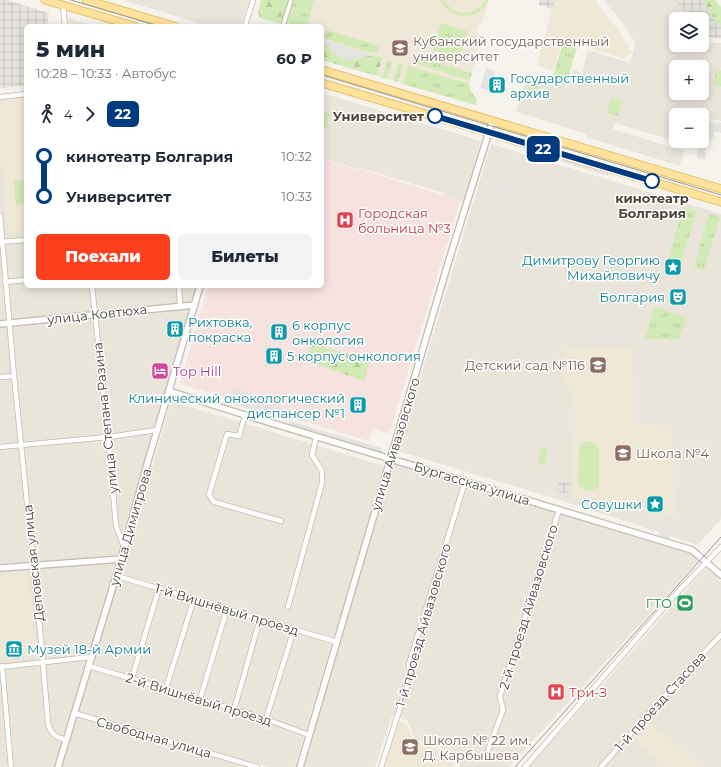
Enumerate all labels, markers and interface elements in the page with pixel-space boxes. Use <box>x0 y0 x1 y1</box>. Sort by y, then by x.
map controls <box>669 12 709 148</box>
button: layers <box>669 12 709 52</box>
place label: Кубанский государственный университет <box>412 33 609 64</box>
text: 5 мин <box>36 36 105 63</box>
school or university icon: Кубанский государственный университет <box>390 38 410 58</box>
text: 60 ₽ <box>276 49 312 68</box>
button: + <box>669 60 709 100</box>
text: 10:28 – 10:33 · Автобус <box>36 65 176 81</box>
place label: Государственный архив <box>510 70 629 101</box>
building icon: Государственный архив <box>487 75 507 95</box>
icon: walk <box>36 103 58 125</box>
icon: forward <box>79 103 101 125</box>
text: 22 <box>115 105 131 123</box>
text: 4 <box>64 106 73 122</box>
place label: Университет <box>333 108 424 124</box>
marker: Университет <box>427 108 443 124</box>
button: − <box>669 108 709 148</box>
line badge: 22 <box>525 136 561 162</box>
text: 22 <box>535 140 551 158</box>
text: кинотеатр Болгария <box>66 147 233 166</box>
text: 10:32 <box>281 148 312 164</box>
marker: кинотеатр Болгария <box>644 173 660 189</box>
text: Университет <box>66 187 171 206</box>
text: 10:33 <box>281 188 312 204</box>
place label: кинотеатр Болгария <box>615 190 689 221</box>
place label: Городская больница №3 <box>358 205 451 236</box>
hospital icon: Городская больница №3 <box>335 210 355 230</box>
button: Поехали <box>36 234 170 280</box>
button: Билеты <box>178 234 312 280</box>
place label: Димитрову Георгию Михайловичу <box>522 252 661 283</box>
place icon: Димитрову Георгию Михайловичу <box>663 257 683 277</box>
theatre icon: Болгария <box>668 287 688 307</box>
place label: Болгария <box>600 289 665 305</box>
street label: улица Ковтюха <box>45 301 148 327</box>
place label: Рихтовка, покраска <box>188 314 253 345</box>
place label: 6 корпус онкология <box>292 317 364 348</box>
building icon: Рихтовка, покраска <box>165 319 185 339</box>
building icon: 6 корпус онкология <box>269 322 289 342</box>
street label: улица Степана Разина <box>89 342 121 495</box>
building icon: 5 корпус онкология <box>264 346 284 366</box>
place label: 5 корпус онкология <box>287 348 421 364</box>
school or university icon: Детский сад №116 <box>588 355 608 375</box>
place label: Детский сад №116 <box>465 357 585 373</box>
hotel icon: Top Hill <box>150 361 170 381</box>
place label: Top Hill <box>173 363 221 379</box>
street label: улица Айвазовского <box>367 376 423 513</box>
place label: Клинический онокологический диспансер №1 <box>128 390 345 421</box>
building icon: Клинический онокологический диспансер №1 <box>348 395 368 415</box>
school or university icon: Школа №4 <box>613 443 633 463</box>
place label: Школа №4 <box>636 445 709 461</box>
street label: Бургасская улица <box>412 458 532 508</box>
street label: улица Димитрова <box>105 466 154 588</box>
place icon: Совушки <box>645 494 665 514</box>
place label: Совушки <box>581 496 642 512</box>
street label: Деповская улица <box>19 504 47 622</box>
street label: 2-й проезд Айвазовского <box>495 523 561 691</box>
street label: 1-й проезд Айвазовского <box>392 542 454 708</box>
street label: 1-й Вишнёвый проезд <box>153 580 301 638</box>
sports icon: ГТО <box>675 593 695 613</box>
place label: ГТО <box>646 595 672 611</box>
museum icon: Музей 18-й Армии <box>4 639 24 659</box>
place label: Музей 18-й Армии <box>27 641 151 657</box>
street label: 1-й проезд Стасова <box>611 648 709 754</box>
street label: 2-й Вишнёвый проезд <box>124 669 274 729</box>
hospital icon: Три-З <box>546 682 566 702</box>
place label: Три-З <box>569 684 607 700</box>
street label: Свободная улица <box>95 713 213 761</box>
place label: Школа № 22 им. Д. Карбышева <box>423 732 531 763</box>
school or university icon: Школа № 22 им. Д. Карбышева <box>400 737 420 757</box>

